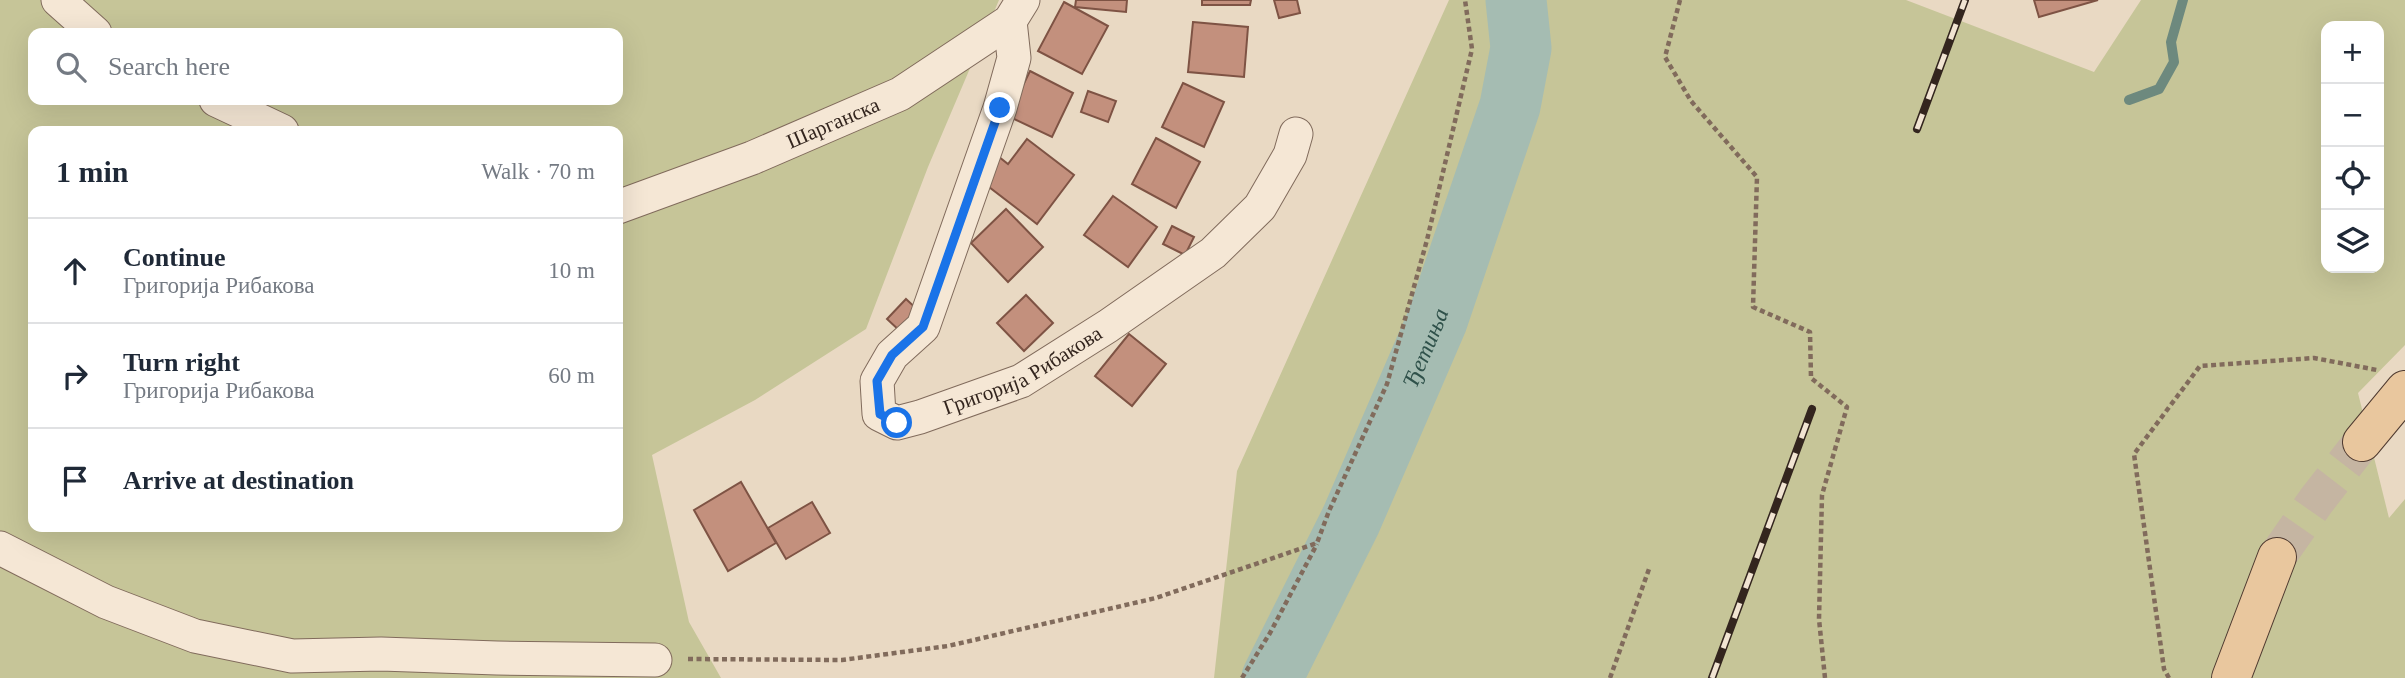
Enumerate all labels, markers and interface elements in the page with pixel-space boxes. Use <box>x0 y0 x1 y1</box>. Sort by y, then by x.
map controls <box>2321 21 2384 273</box>
button: + <box>2321 21 2384 84</box>
search box <box>28 28 623 105</box>
icon: search <box>52 48 90 86</box>
text: Search here <box>108 52 230 81</box>
button: − <box>2321 84 2384 147</box>
street label: Шарганска <box>783 92 884 154</box>
route end <box>984 92 1015 123</box>
button: locate <box>2321 147 2384 210</box>
text: 1 min <box>56 155 129 188</box>
text: Walk · 70 m <box>481 159 595 184</box>
button: layers <box>2321 210 2384 273</box>
text: Continue <box>123 243 226 272</box>
icon: ahead <box>56 252 94 290</box>
text: 10 m <box>548 258 595 283</box>
text: Григорија Рибакова <box>123 273 314 298</box>
water label: Ђетиња <box>1397 305 1453 392</box>
street label: Григорија Рибакова <box>940 321 1107 420</box>
text: Turn right <box>123 348 240 377</box>
icon: right <box>56 357 94 395</box>
text: 60 m <box>548 363 595 388</box>
text: Григорија Рибакова <box>123 378 314 403</box>
route start <box>881 407 912 438</box>
icon: arrive <box>56 462 94 500</box>
text: Arrive at destination <box>123 466 354 495</box>

